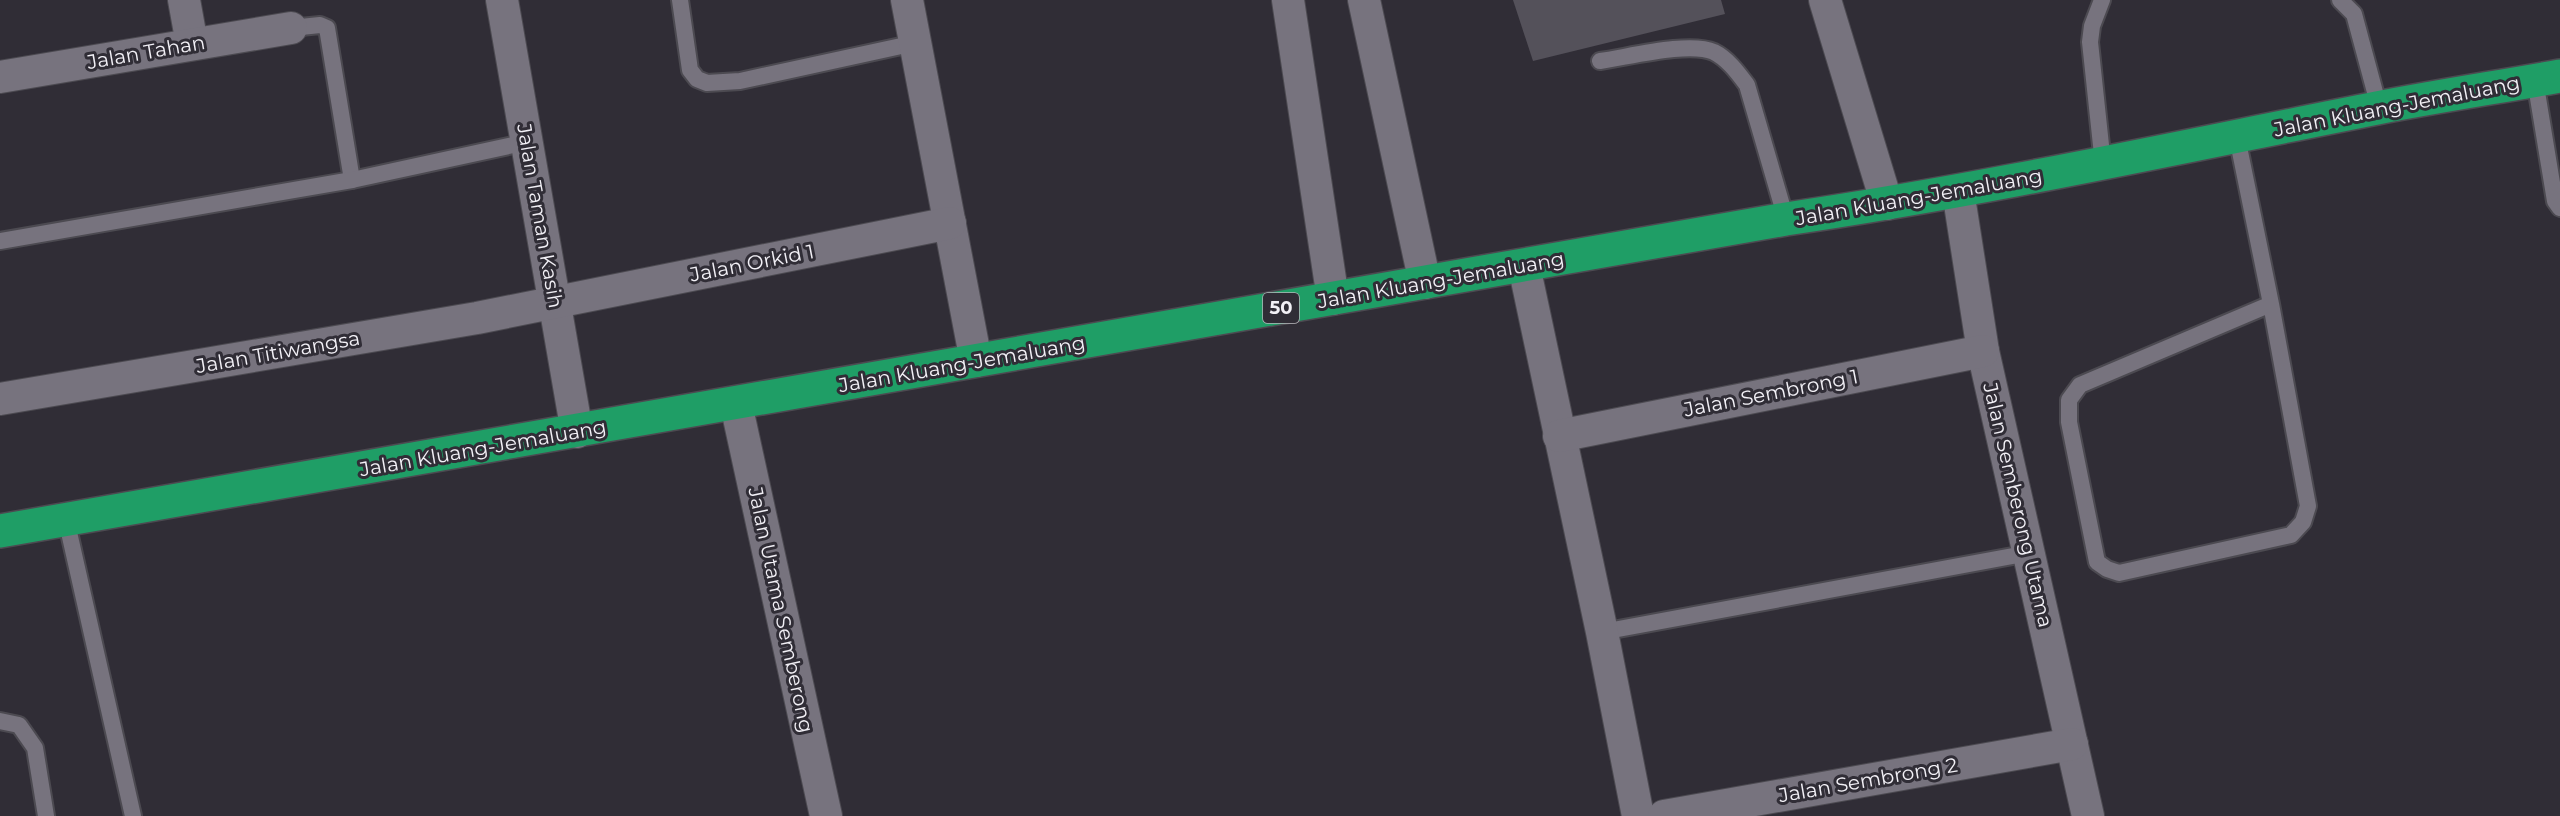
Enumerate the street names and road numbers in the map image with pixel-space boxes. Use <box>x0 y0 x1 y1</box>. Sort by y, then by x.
street label: Jalan Tahan <box>84 30 207 74</box>
street label: Jalan Kluang-Jemaluang <box>2271 70 2522 142</box>
street label: Jalan Taman Kasih <box>512 121 568 310</box>
street label: Jalan Kluang-Jemaluang <box>1793 163 2044 231</box>
street label: Jalan Orkid 1 <box>687 239 816 287</box>
street label: Jalan Kluang-Jemaluang <box>1315 246 1566 314</box>
road number: 50 <box>1263 293 1299 323</box>
street label: Jalan Titiwangsa <box>193 326 362 378</box>
street label: Jalan Kluang-Jemaluang <box>836 330 1087 398</box>
street label: Jalan Sembrong 1 <box>1681 364 1860 422</box>
street label: Jalan Semberong Utama <box>1978 379 2058 630</box>
street label: Jalan Kluang-Jemaluang <box>357 414 608 482</box>
street label: Jalan Utama Semberong <box>743 484 819 735</box>
street label: Jalan Sembrong 2 <box>1776 752 1959 808</box>

